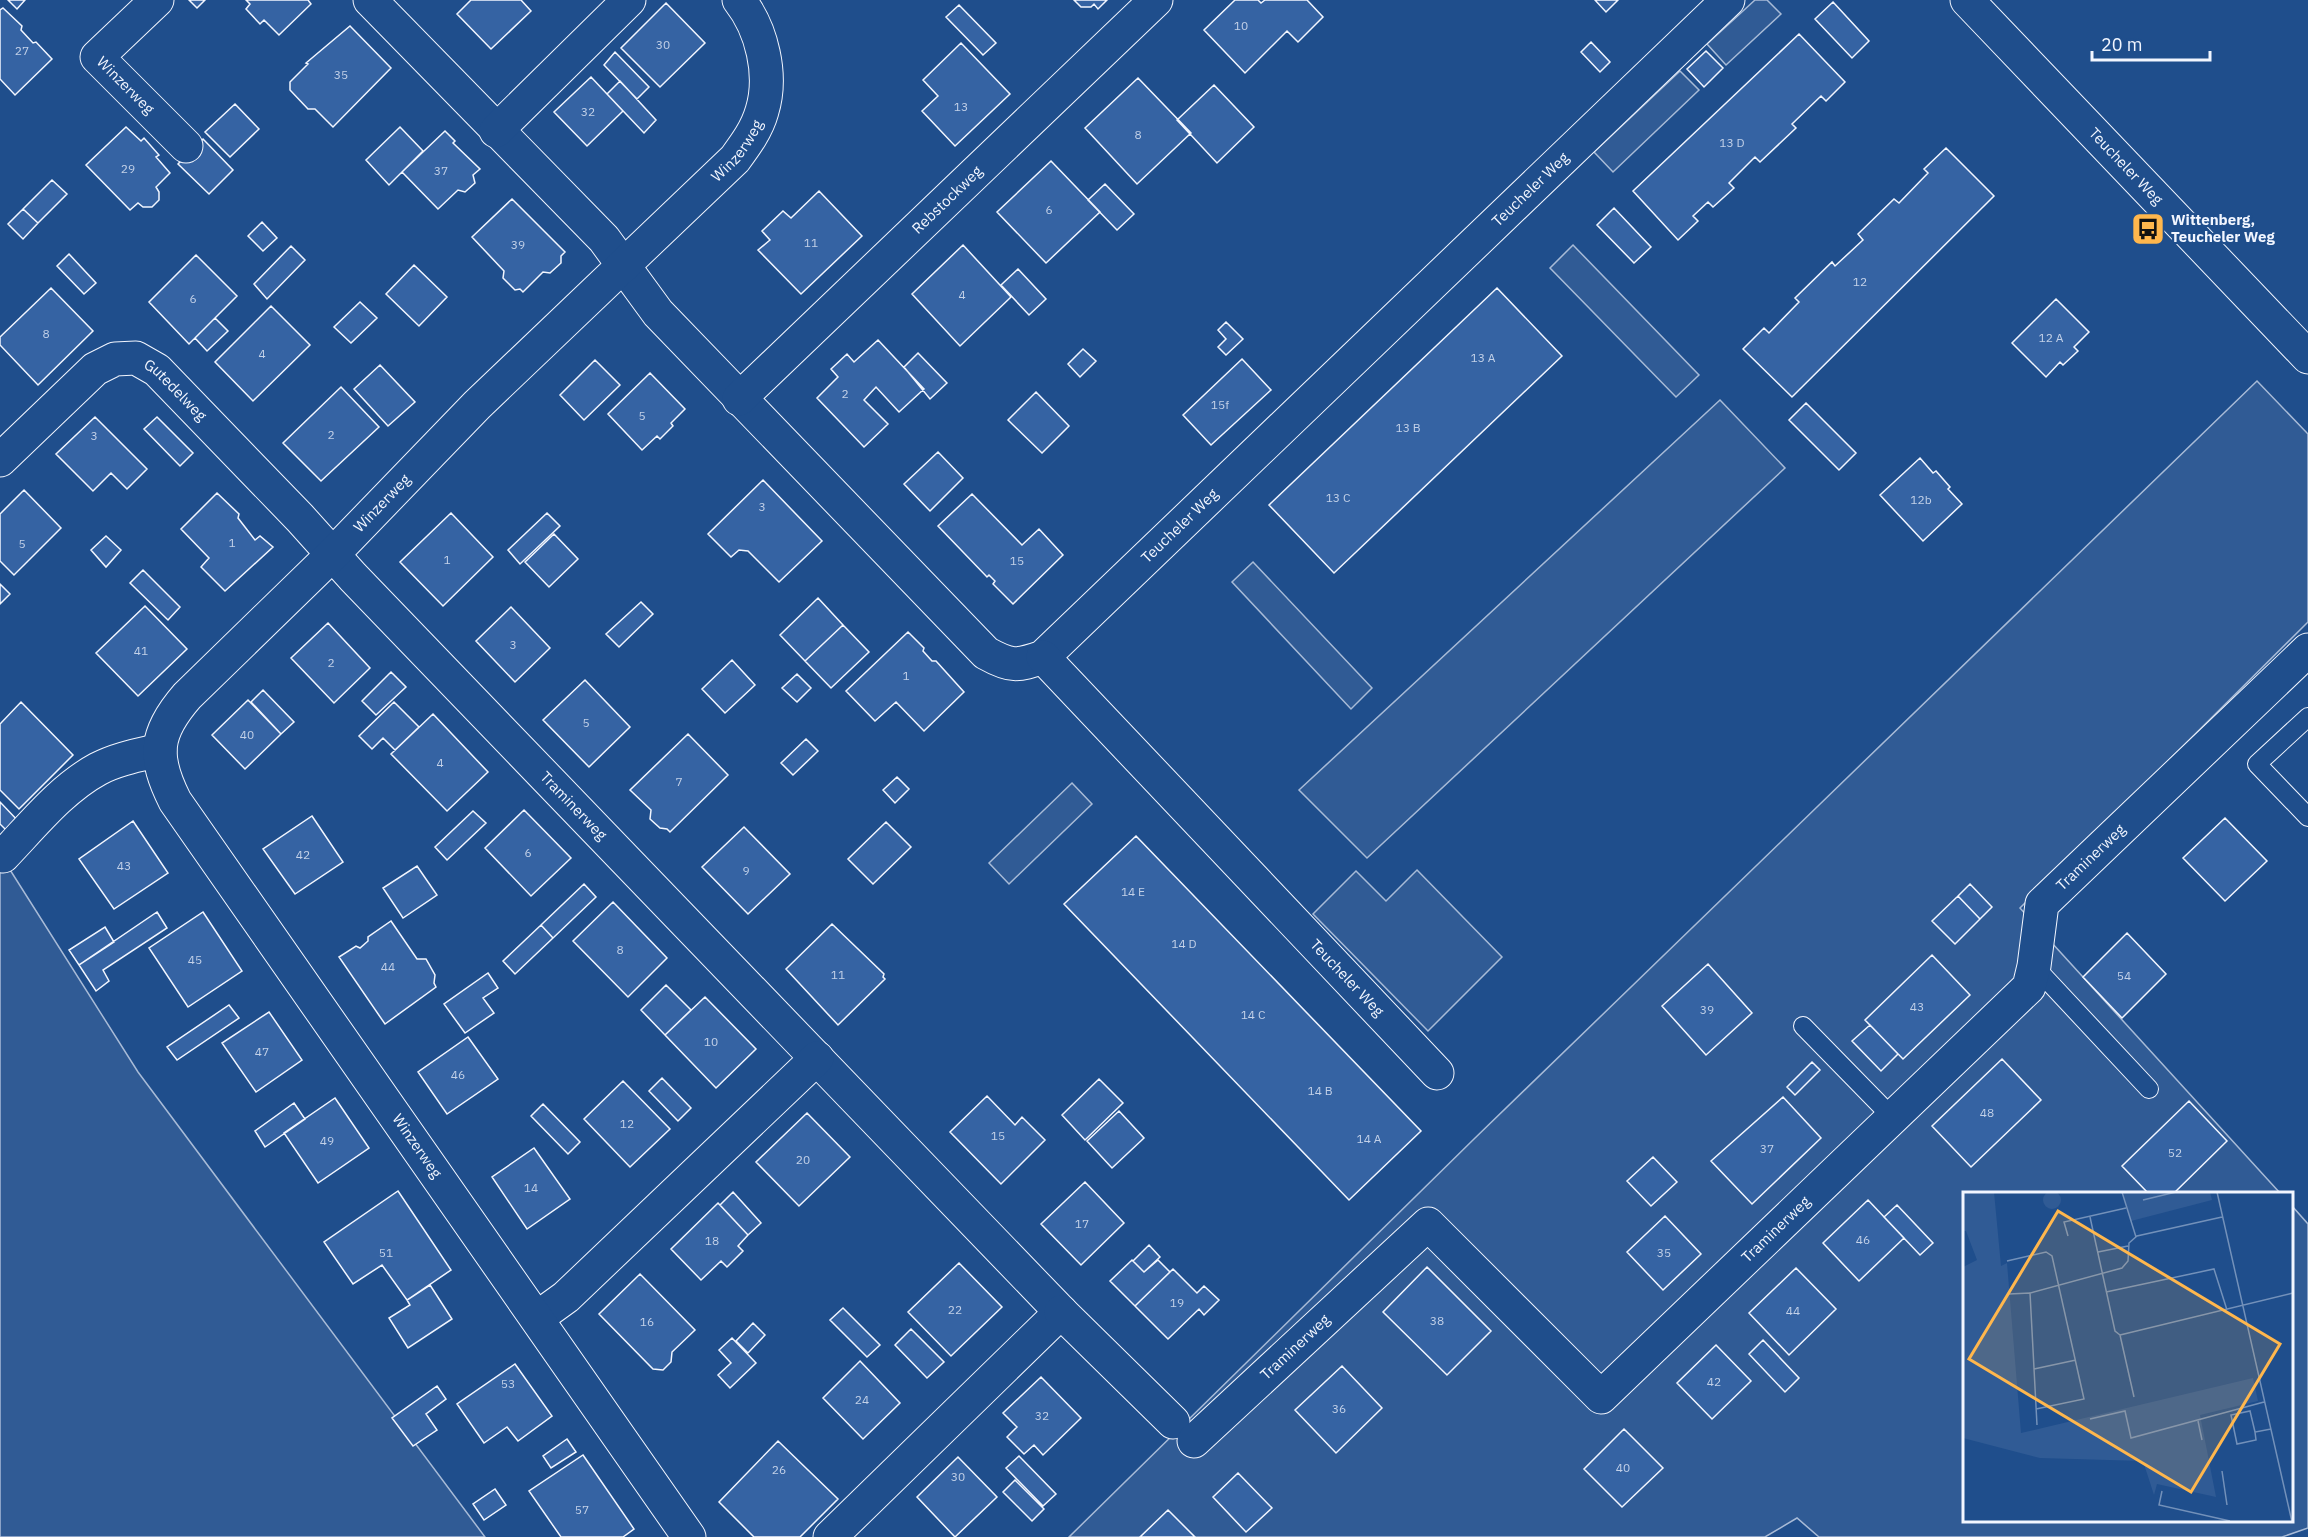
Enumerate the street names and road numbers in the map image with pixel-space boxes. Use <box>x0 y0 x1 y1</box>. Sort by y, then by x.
street label: Winzerweg <box>93 52 159 118</box>
street label: Winzerweg <box>707 117 767 186</box>
street label: Teucheler Weg <box>2085 123 2167 209</box>
street label: Teucheler Weg <box>1488 148 1573 230</box>
street label: Rebstockweg <box>908 161 986 238</box>
street label: Gutedelweg <box>141 355 211 425</box>
street label: Winzerweg <box>349 470 414 536</box>
street label: Teucheler Weg <box>1137 484 1222 567</box>
street label: Traminerweg <box>536 767 611 844</box>
street label: Traminerweg <box>2052 820 2129 894</box>
street label: Teucheler Weg <box>1306 935 1388 1020</box>
street label: Winzerweg <box>388 1110 446 1181</box>
street label: Traminerweg <box>1737 1192 1814 1266</box>
street label: Traminerweg <box>1256 1310 1334 1384</box>

